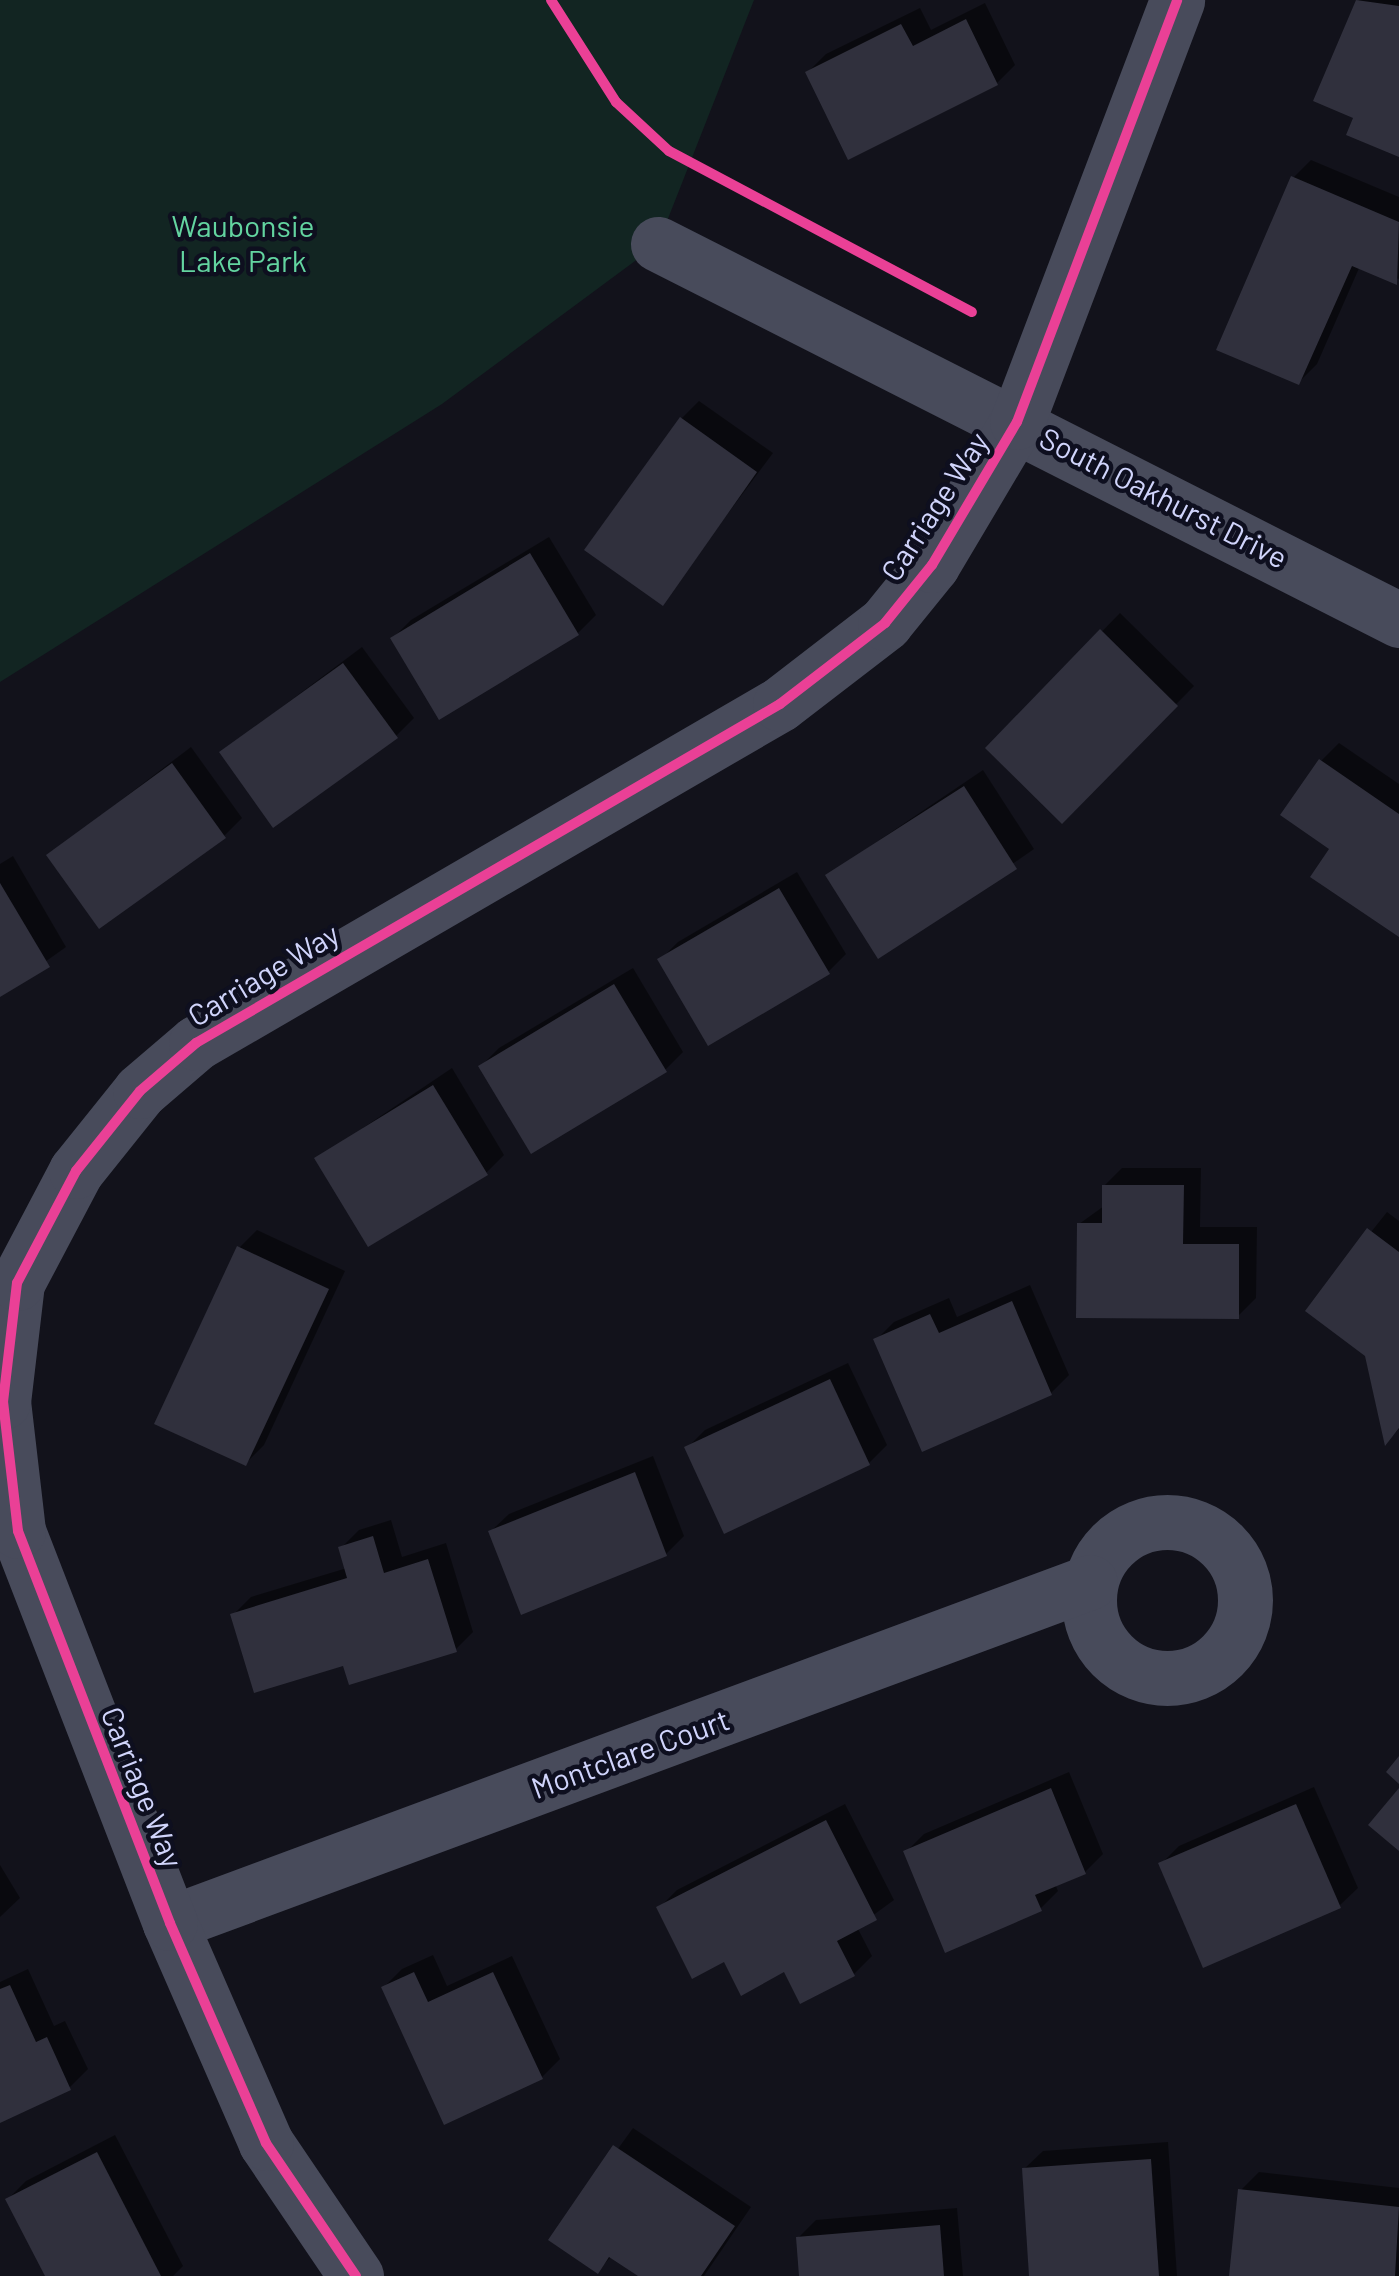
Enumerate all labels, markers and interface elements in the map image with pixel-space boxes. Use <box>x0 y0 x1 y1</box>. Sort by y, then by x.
park label: Waubonsie Lake Park <box>171 207 315 278</box>
street label: South Oakhurst Drive <box>1034 419 1294 575</box>
street label: Carriage Way <box>873 425 995 587</box>
street label: Carriage Way <box>181 915 345 1033</box>
street label: Carriage Way <box>94 1701 192 1873</box>
street label: Montclare Court <box>526 1701 734 1805</box>

